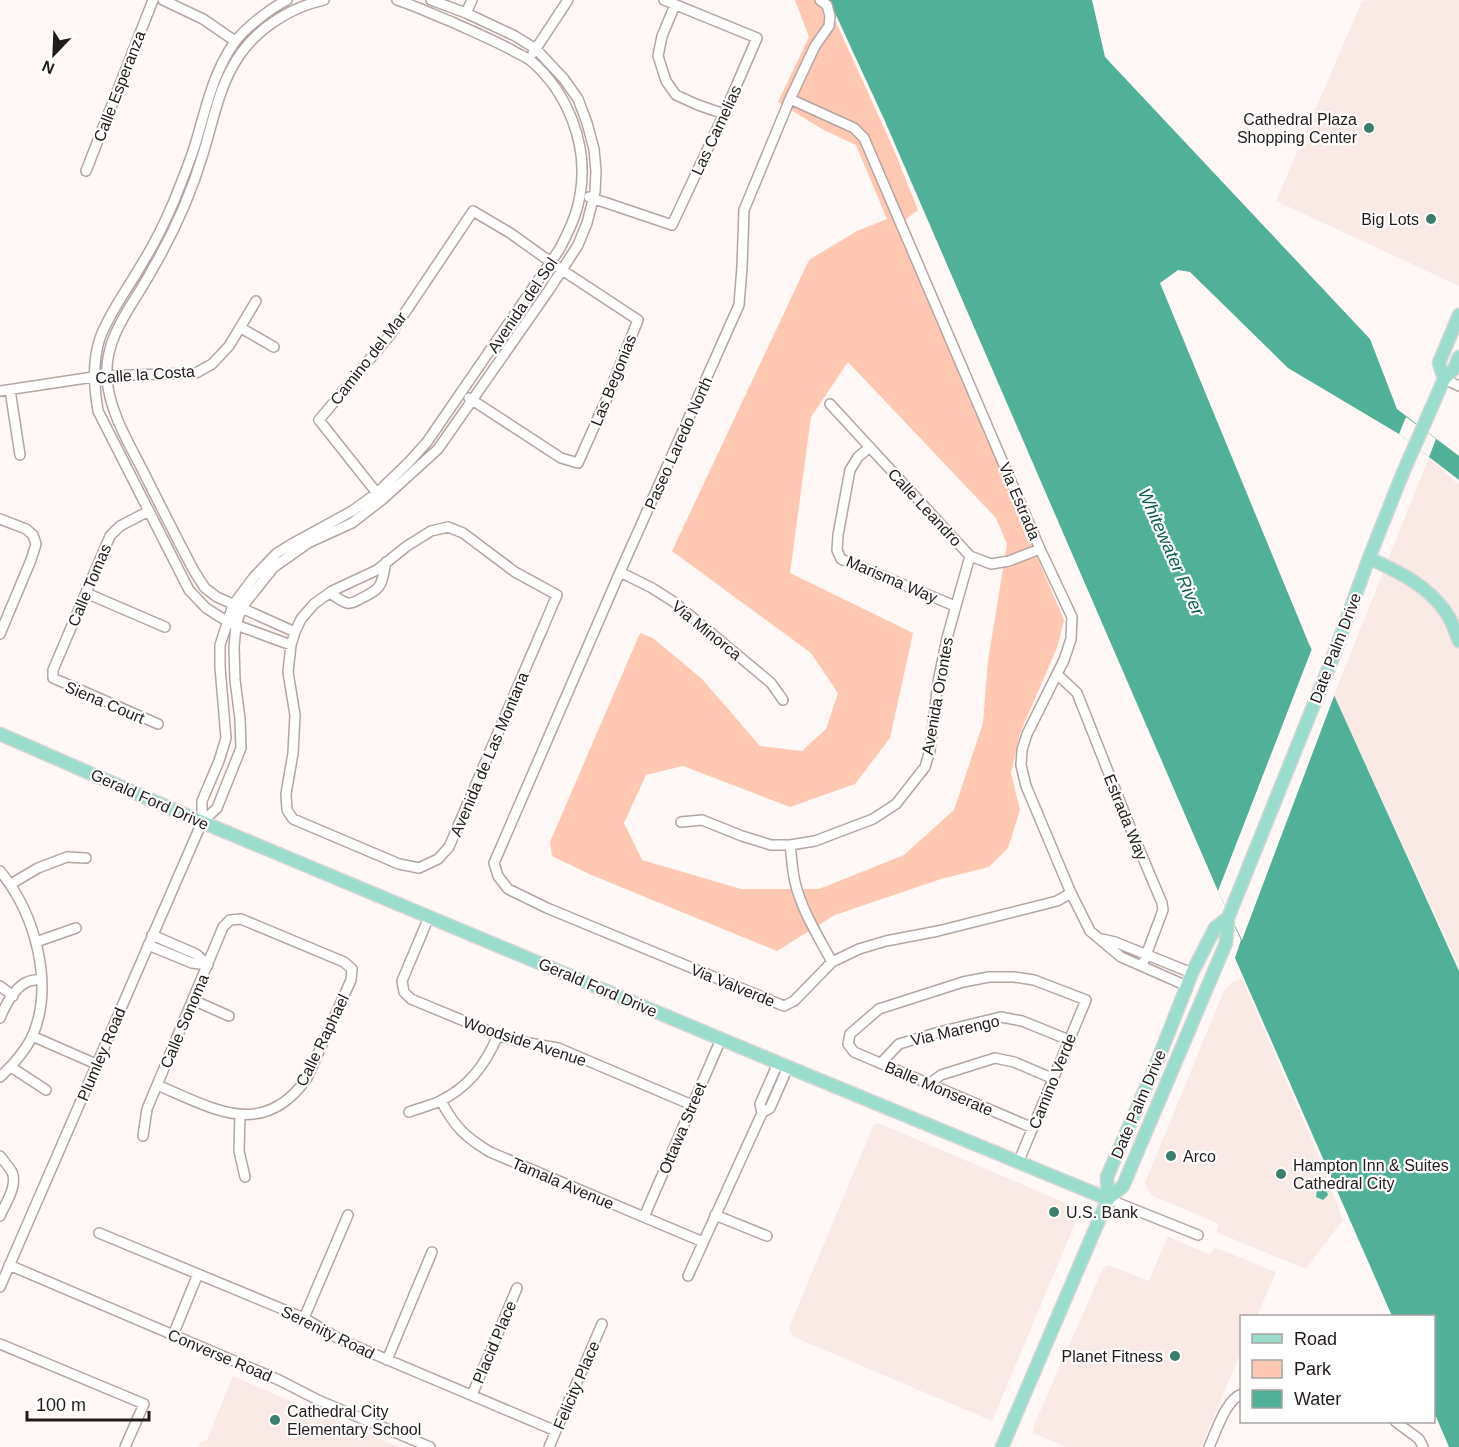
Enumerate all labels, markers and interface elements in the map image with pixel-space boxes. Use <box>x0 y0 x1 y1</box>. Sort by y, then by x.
north arrow <box>24 24 84 84</box>
street label: Calle Esperanza <box>90 28 148 144</box>
text: N <box>40 57 57 77</box>
street label: Las Camelias <box>688 83 745 178</box>
place label: Cathedral Plaza Shopping Center <box>1237 111 1358 146</box>
marker: Cathedral Plaza Shopping Center <box>1362 121 1376 135</box>
place label: Big Lots <box>1361 211 1419 228</box>
marker: Big Lots <box>1424 212 1438 226</box>
street label: Avenida del Sol <box>484 255 560 356</box>
street label: Camino del Mar <box>327 308 410 408</box>
street label: Las Begonias <box>587 332 640 428</box>
street label: Calle la Costa <box>95 363 195 386</box>
street label: Paseo Laredo North <box>642 374 715 512</box>
street label: Via Estrada <box>996 460 1044 543</box>
street label: Calle Leandro <box>884 465 965 550</box>
water label: Whitewater River <box>1134 485 1208 620</box>
street label: Calle Tomas <box>64 541 114 629</box>
street label: Marisma Way <box>844 553 940 606</box>
street label: Date Palm Drive <box>1307 591 1364 706</box>
street label: Via Minorca <box>669 597 745 664</box>
street label: Avenida Orontes <box>919 636 956 756</box>
street label: Avenida de Las Montana <box>447 669 532 839</box>
street label: Siena Court <box>63 678 148 727</box>
street label: Gerald Ford Drive <box>88 766 211 833</box>
street label: Estrada Way <box>1101 772 1150 863</box>
street label: Gerald Ford Drive <box>536 955 660 1020</box>
street label: Via Valverde <box>688 961 777 1010</box>
street label: Calle Sonoma <box>157 972 212 1071</box>
street label: Calle Raphael <box>293 991 352 1089</box>
street label: Plumley Road <box>74 1005 129 1103</box>
street label: Via Marengo <box>909 1012 1001 1049</box>
street label: Woodside Avenue <box>461 1014 589 1069</box>
street label: Camino Verde <box>1026 1031 1079 1131</box>
street label: Date Palm Drive <box>1108 1047 1169 1161</box>
street label: Balle Monserate <box>882 1058 995 1119</box>
street label: Ottawa Street <box>656 1079 710 1177</box>
place label: Arco <box>1183 1148 1216 1165</box>
marker: Arco <box>1164 1149 1178 1163</box>
street label: Tamala Avenue <box>509 1154 616 1213</box>
place label: Hampton Inn & Suites Cathedral City <box>1293 1157 1449 1192</box>
marker: Hampton Inn & Suites Cathedral City <box>1274 1167 1288 1181</box>
place label: U.S. Bank <box>1066 1204 1139 1221</box>
marker: U.S. Bank <box>1047 1205 1061 1219</box>
street label: Placid Place <box>469 1298 520 1386</box>
street label: Serenity Road <box>278 1303 377 1362</box>
legend <box>1240 1315 1435 1423</box>
street label: Converse Road <box>165 1326 274 1385</box>
text: Road <box>1294 1329 1337 1349</box>
street label: Felicity Place <box>550 1338 603 1432</box>
place label: Planet Fitness <box>1062 1348 1163 1365</box>
marker: Planet Fitness <box>1168 1349 1182 1363</box>
text: Park <box>1294 1359 1332 1379</box>
scale bar <box>27 1384 148 1422</box>
text: Water <box>1294 1389 1341 1409</box>
text: 100 m <box>36 1395 86 1415</box>
place label: Cathedral City Elementary School <box>287 1403 421 1438</box>
marker: Cathedral City Elementary School <box>268 1413 282 1427</box>

